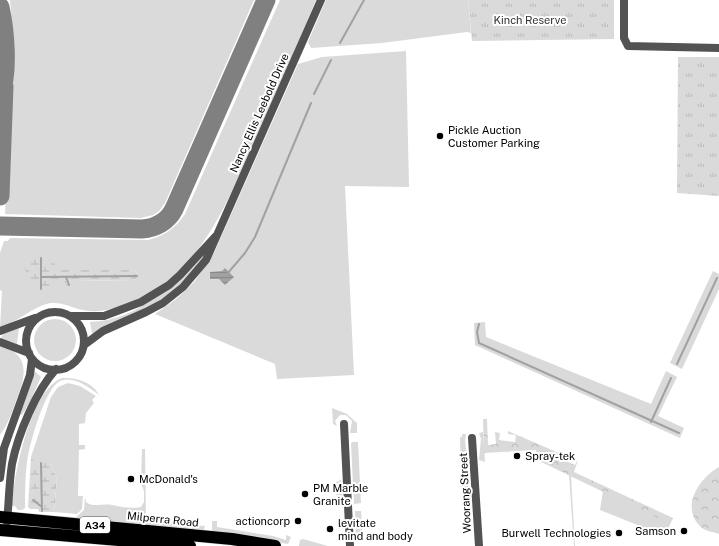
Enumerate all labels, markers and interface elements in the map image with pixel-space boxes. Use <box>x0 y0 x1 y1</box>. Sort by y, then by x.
park label: Kinch Reserve <box>494 14 566 26</box>
street label: Nancy Ellis Leebold Drive <box>227 52 291 174</box>
place label: Pickle Auction Customer Parking <box>448 124 540 149</box>
marker: Pickle Auction Customer Parking <box>435 131 445 141</box>
place label: Spray-tek <box>525 450 575 462</box>
marker: Spray-tek <box>512 451 522 461</box>
street label: Woorang Street <box>457 452 473 534</box>
place label: McDonald's <box>139 473 198 485</box>
marker: McDonald's <box>126 474 136 484</box>
place label: PM Marble Granite <box>313 482 368 507</box>
marker: PM Marble Granite <box>300 489 310 499</box>
street label: Milperra Road <box>127 509 199 529</box>
place label: actioncorp <box>236 515 290 527</box>
marker: actioncorp <box>293 516 303 526</box>
road number: A34 <box>80 517 110 533</box>
place label: levitate mind and body <box>338 517 413 542</box>
marker: levitate mind and body <box>325 524 335 534</box>
place label: Samson <box>635 525 676 537</box>
marker: Samson <box>679 526 689 536</box>
place label: Burwell Technologies <box>501 527 611 539</box>
marker: Burwell Technologies <box>614 528 624 538</box>

